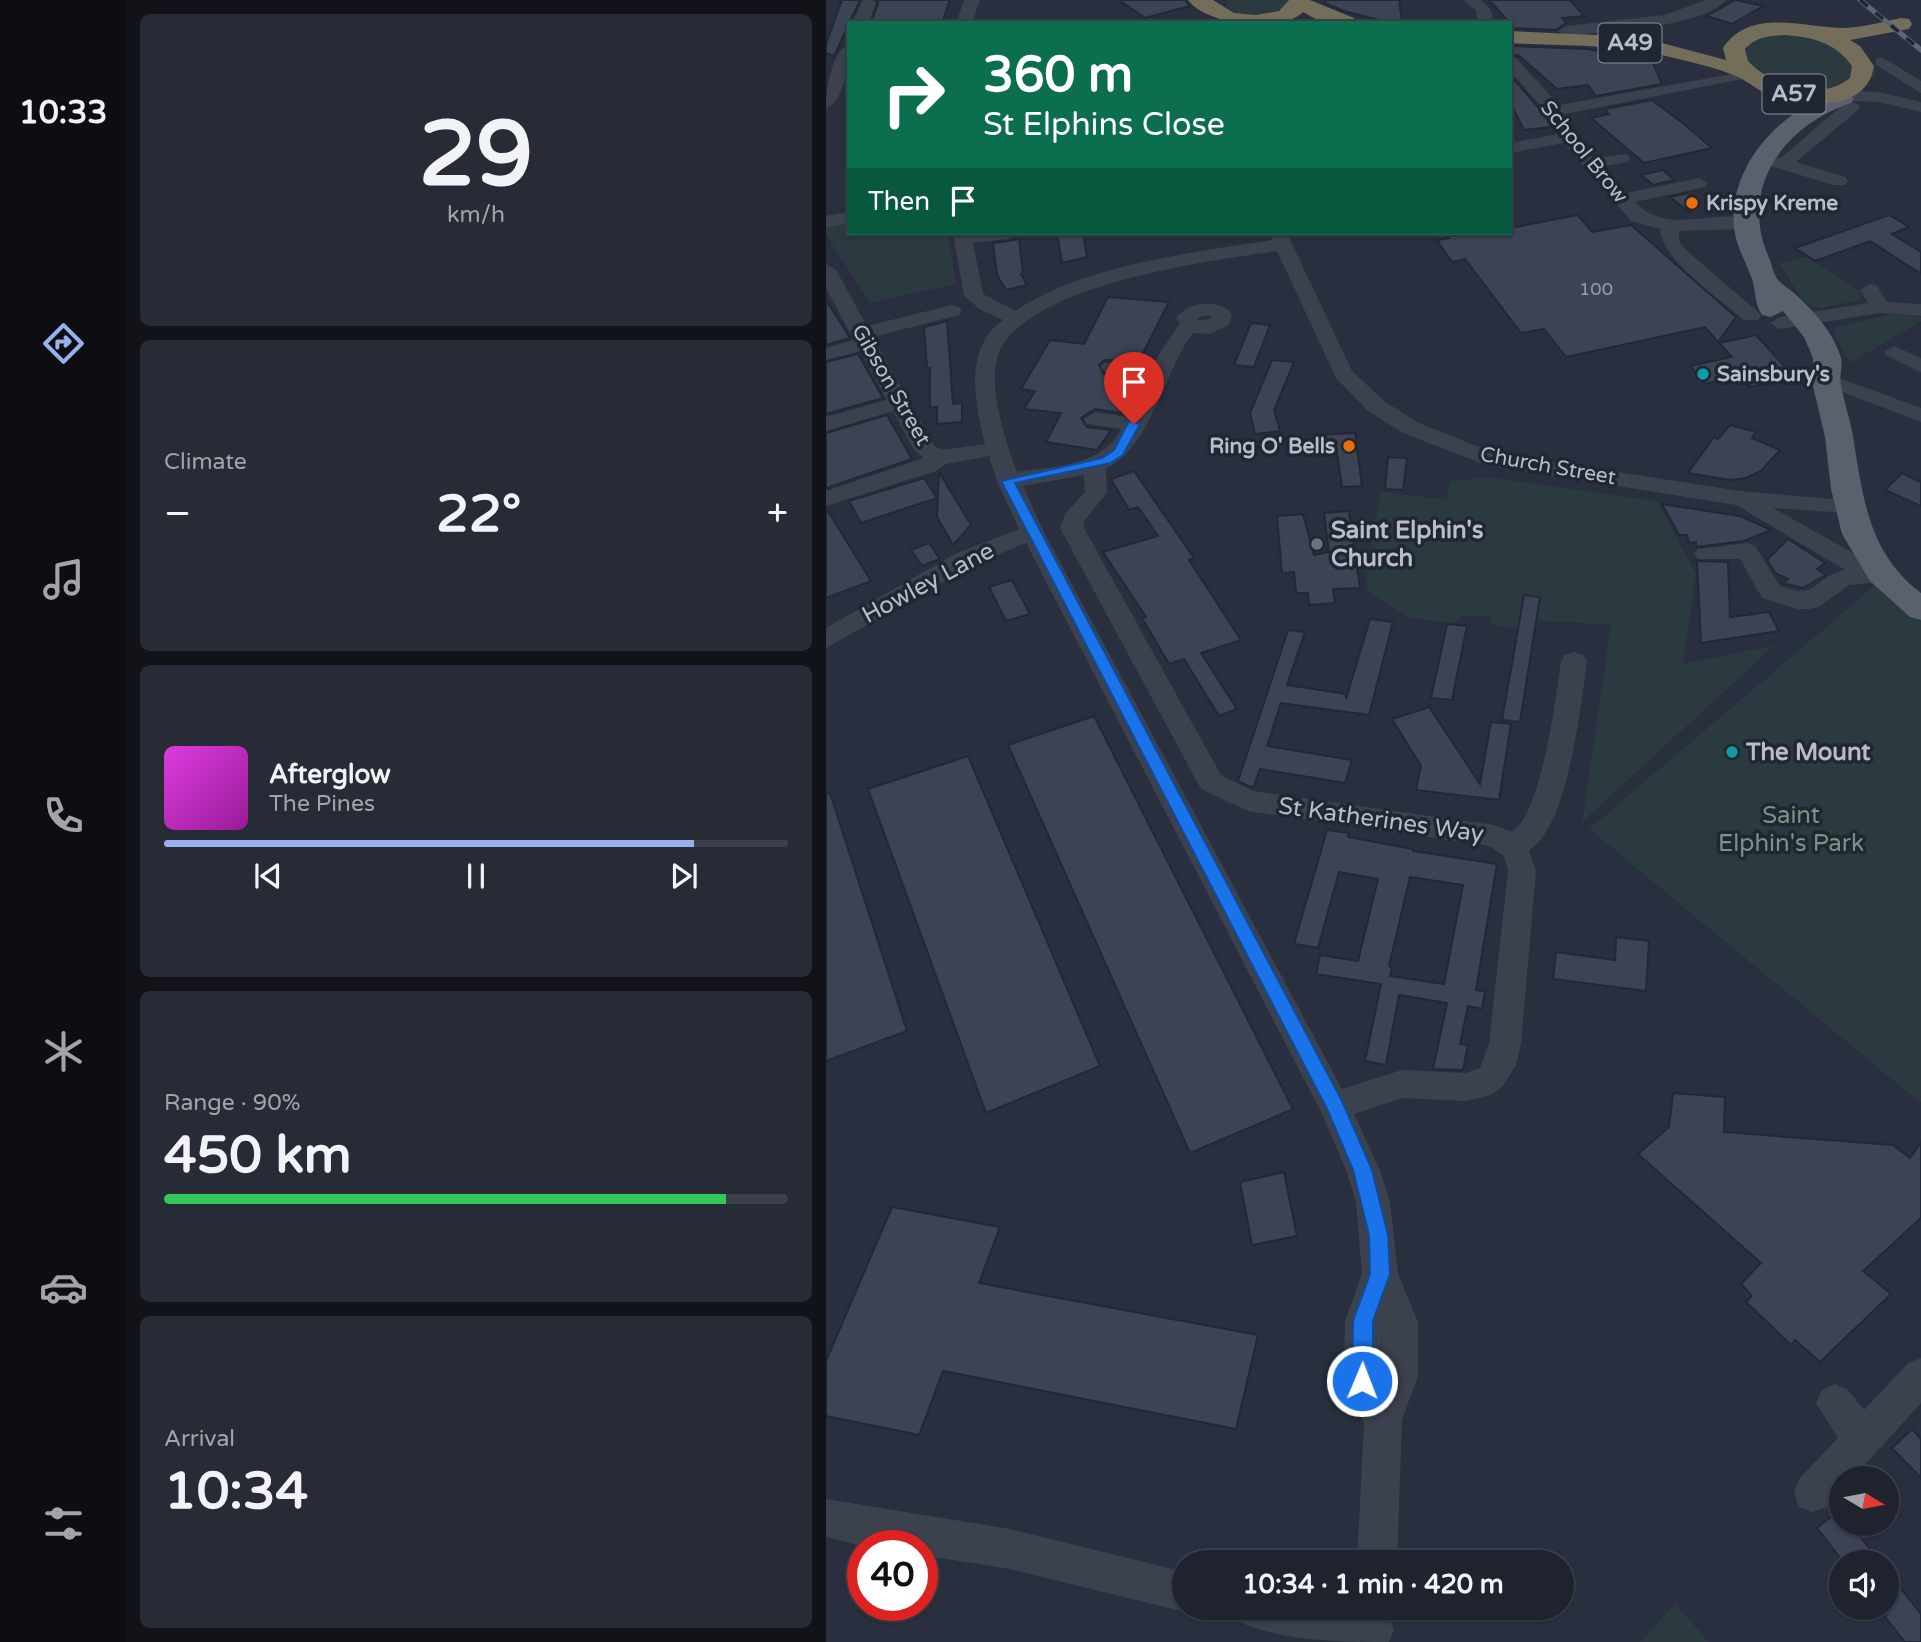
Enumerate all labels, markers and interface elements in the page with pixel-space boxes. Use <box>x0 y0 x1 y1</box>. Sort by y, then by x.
road number: A49 <box>1598 24 1662 62</box>
text: 360 m <box>983 46 1133 105</box>
icon: right <box>868 49 959 140</box>
road number: A57 <box>1762 74 1826 114</box>
text: 10:33 <box>19 94 107 132</box>
street label: School Brow <box>1535 96 1633 209</box>
text: 29 <box>419 100 533 210</box>
text: St Elphins Close <box>983 106 1225 144</box>
icon: arrive <box>944 182 982 220</box>
text: Then <box>868 186 930 217</box>
place label: Krispy Kreme <box>1706 191 1838 216</box>
marker: Krispy Kreme <box>1684 195 1700 211</box>
text: km/h <box>447 201 505 229</box>
house number: 100 <box>1579 278 1613 300</box>
icon: directions <box>39 319 88 368</box>
street label: Gibson Street <box>846 320 936 450</box>
pin <box>1104 352 1164 424</box>
place label: Sainsbury's <box>1717 362 1830 387</box>
icon: arrive <box>1115 363 1153 401</box>
marker: Sainsbury's <box>1695 366 1711 382</box>
place label: Ring O' Bells <box>1209 434 1335 459</box>
marker: Ring O' Bells <box>1341 438 1357 454</box>
street label: Church Street <box>1478 442 1618 490</box>
text: Climate <box>164 448 247 476</box>
text: 22° <box>436 483 521 546</box>
text: − <box>164 491 191 537</box>
text: + <box>767 491 788 537</box>
place label: Saint Elphin's Church <box>1331 516 1483 573</box>
street label: Howley Lane <box>857 536 999 630</box>
marker: Saint Elphin's Church <box>1309 536 1325 552</box>
icon: music <box>39 555 88 604</box>
place label: The Mount <box>1745 738 1871 767</box>
marker: The Mount <box>1724 744 1740 760</box>
text: Afterglow <box>269 759 391 790</box>
text: The Pines <box>269 790 375 818</box>
icon: phone <box>39 791 88 840</box>
street label: St Katherines Way <box>1277 791 1486 849</box>
park label: Saint Elphin's Park <box>1718 801 1864 858</box>
icon: previous <box>249 857 287 895</box>
icon: pause <box>457 857 495 895</box>
icon: next <box>665 857 703 895</box>
icon: climate <box>39 1027 88 1076</box>
text: Range · 90% <box>164 1089 300 1117</box>
text: 450 km <box>164 1124 352 1187</box>
icon: car <box>39 1263 88 1312</box>
position arrow <box>1325 1344 1399 1418</box>
text: Arrival <box>164 1425 235 1453</box>
text: 10:34 <box>164 1460 308 1523</box>
north arrow <box>1829 1466 1899 1536</box>
map controls <box>1829 1466 1899 1620</box>
icon: filters <box>39 1499 88 1548</box>
speed limit sign: 40 <box>847 1530 938 1621</box>
button: sound <box>1829 1550 1899 1620</box>
text: 10:34 · 1 min · 420 m <box>1242 1569 1504 1600</box>

